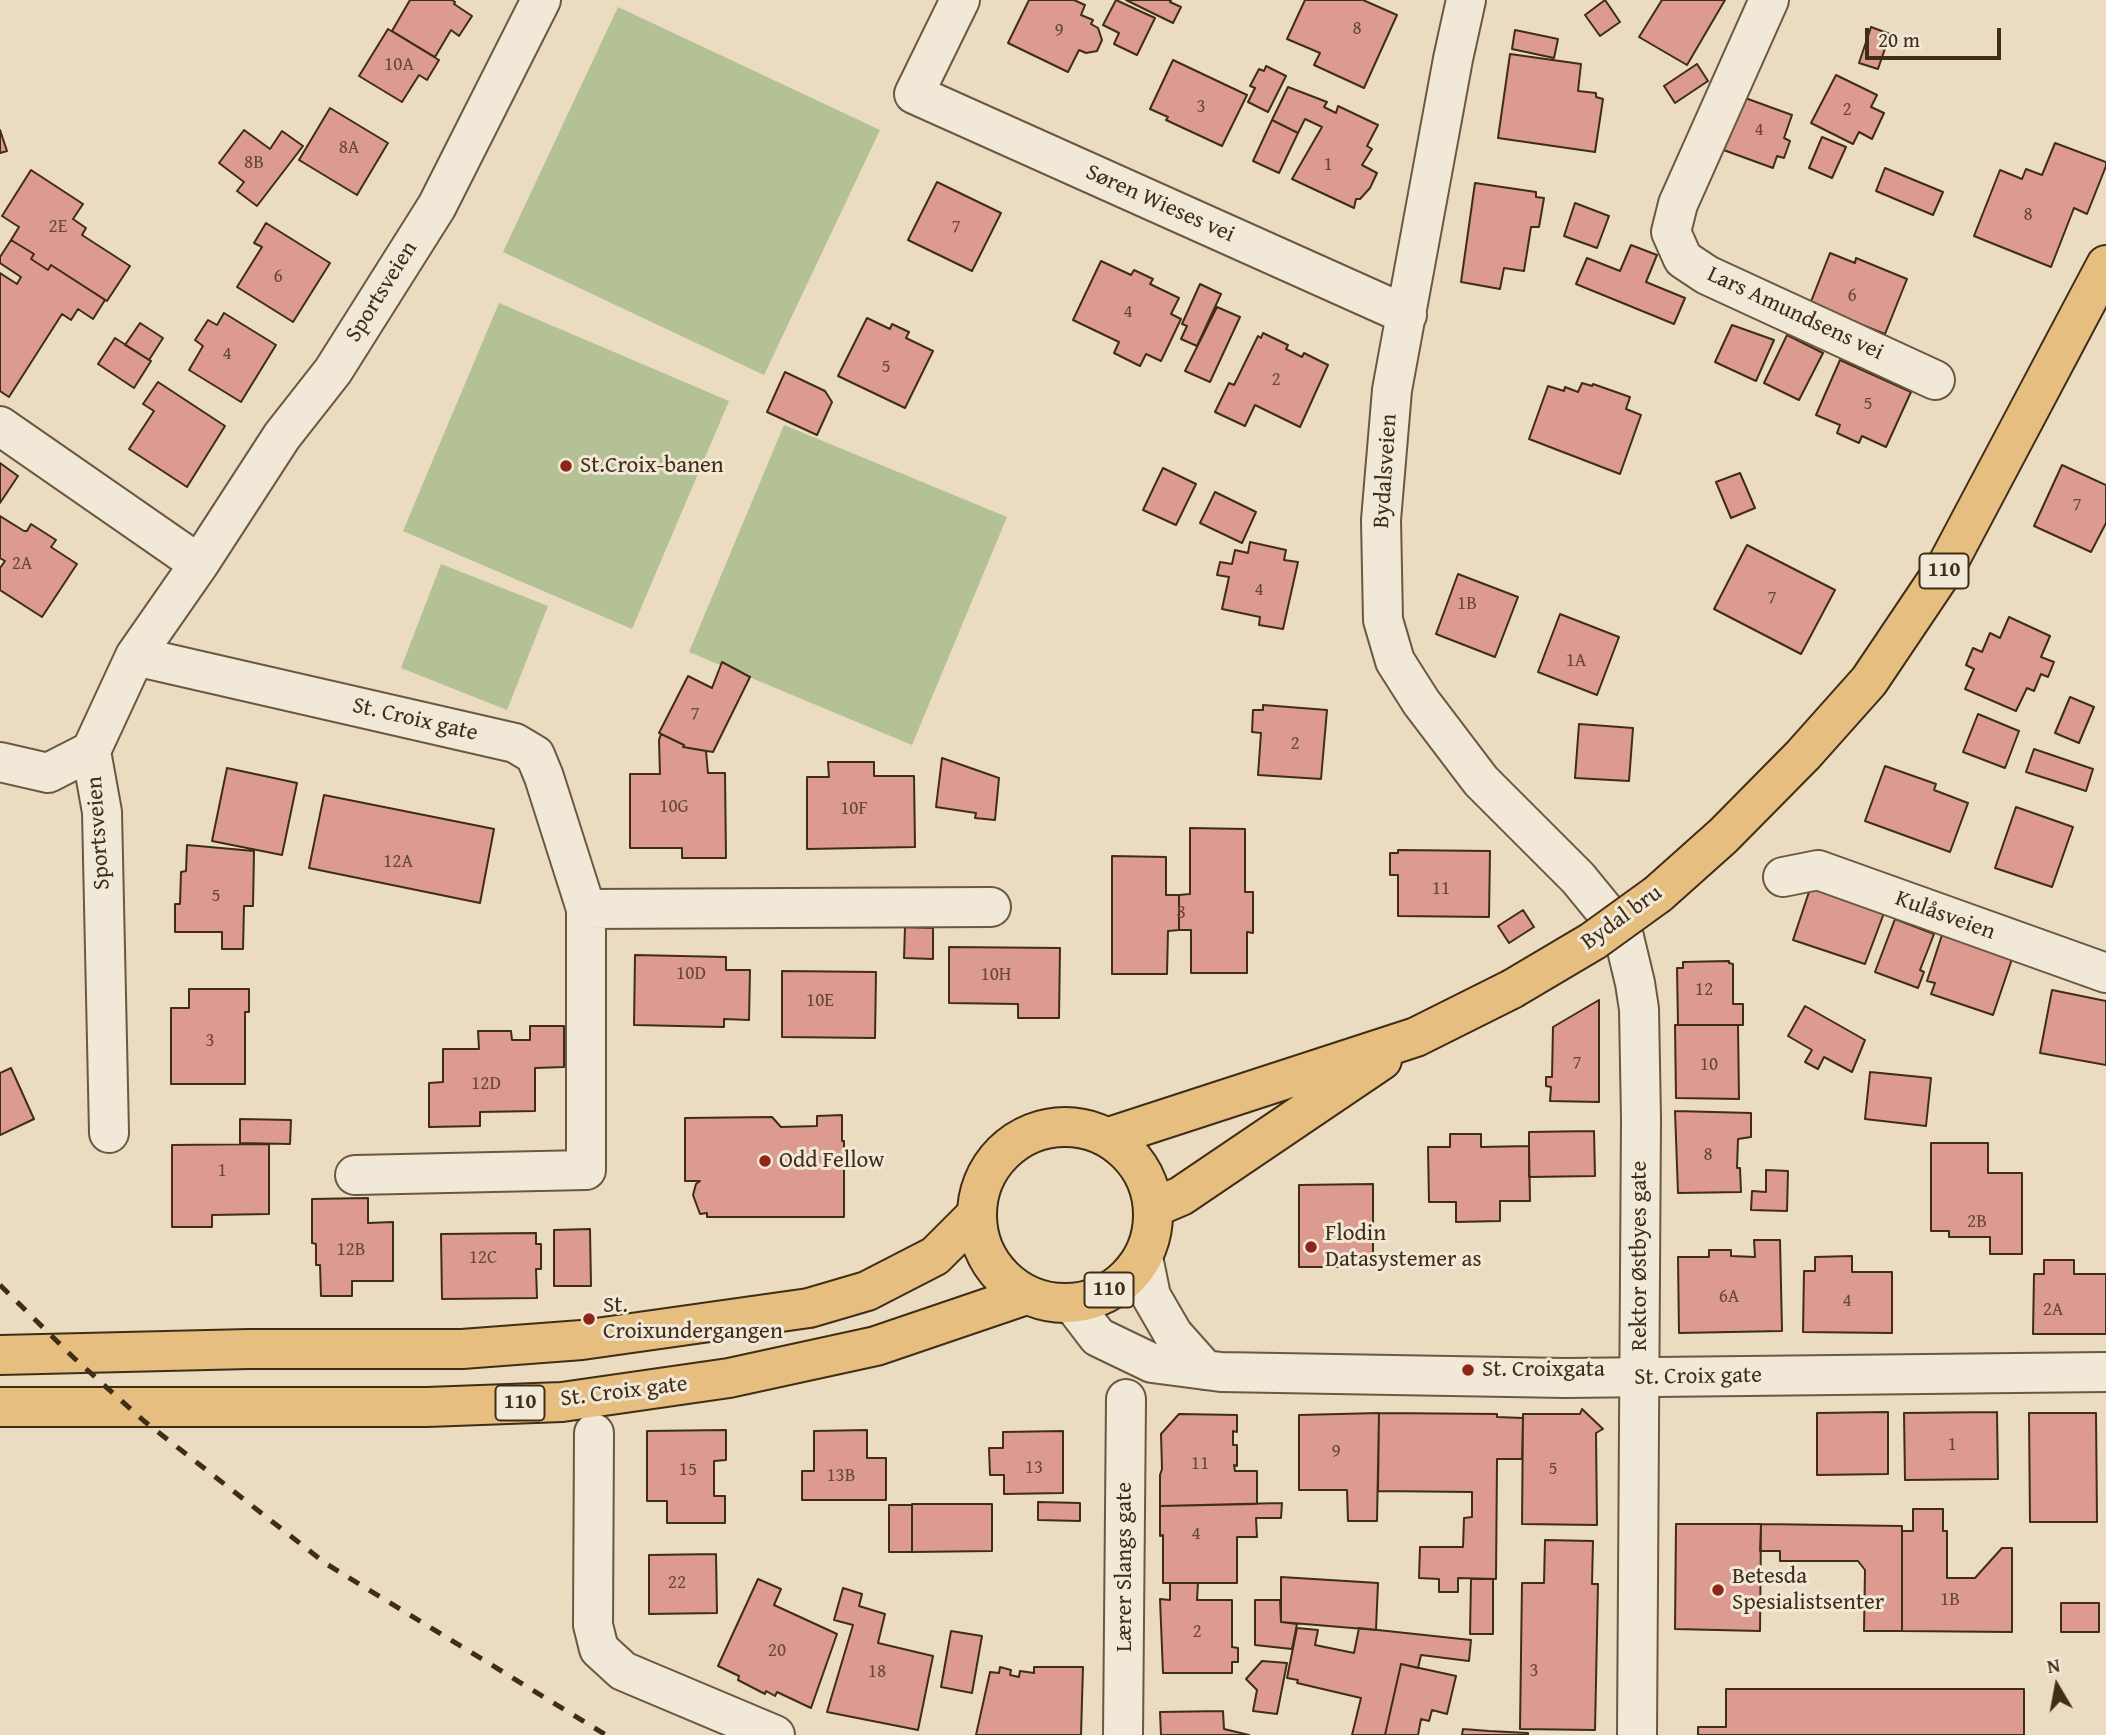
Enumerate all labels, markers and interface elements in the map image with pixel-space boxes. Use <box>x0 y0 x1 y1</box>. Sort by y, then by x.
scale bar <box>1868 14 2004 58</box>
house number: 8 <box>1352 18 1362 40</box>
house number: 9 <box>1054 20 1064 42</box>
text: 20 m <box>1878 24 1920 55</box>
house number: 10A <box>384 54 414 76</box>
house number: 3 <box>1196 96 1206 118</box>
house number: 2 <box>1842 99 1852 121</box>
house number: 4 <box>1754 119 1764 141</box>
house number: 8A <box>339 137 359 159</box>
house number: 8B <box>244 152 264 174</box>
house number: 1 <box>1323 154 1333 176</box>
street label: Søren Wieses vei <box>1081 159 1239 249</box>
house number: 8 <box>2023 204 2033 226</box>
house number: 2E <box>49 216 67 238</box>
house number: 7 <box>951 216 961 238</box>
street label: Sportsveien <box>340 236 424 348</box>
street label: Lars Amundsens vei <box>1702 261 1888 367</box>
house number: 6 <box>273 266 283 288</box>
house number: 6 <box>1847 285 1857 307</box>
house number: 4 <box>1123 301 1133 323</box>
house number: 4 <box>222 343 232 365</box>
house number: 5 <box>881 356 891 378</box>
house number: 2 <box>1271 369 1281 391</box>
house number: 5 <box>1863 393 1873 415</box>
street label: Bydalsveien <box>1368 413 1404 529</box>
place label: St.Croix-banen <box>580 452 724 480</box>
marker: St.Croix-banen <box>558 458 574 474</box>
house number: 7 <box>2072 494 2082 516</box>
house number: 2A <box>12 553 32 575</box>
road number: 110 <box>1920 554 1968 588</box>
house number: 4 <box>1254 579 1264 601</box>
house number: 7 <box>1767 587 1777 609</box>
house number: 1B <box>1457 593 1477 615</box>
house number: 1A <box>1566 650 1586 672</box>
street label: St. Croix gate <box>350 692 480 748</box>
house number: 7 <box>690 703 700 725</box>
house number: 2 <box>1290 733 1300 755</box>
street label: Sportsveien <box>81 775 117 891</box>
house number: 10G <box>659 796 689 818</box>
house number: 10F <box>840 798 868 820</box>
house number: 12A <box>383 851 413 873</box>
house number: 11 <box>1432 878 1450 900</box>
street label: Bydal bru <box>1576 880 1668 956</box>
house number: 5 <box>211 885 221 907</box>
street label: Kulåsveien <box>1891 885 1999 947</box>
house number: 8 <box>1176 902 1186 924</box>
house number: 10D <box>676 963 706 985</box>
house number: 10H <box>981 964 1011 986</box>
house number: 12 <box>1695 979 1713 1001</box>
house number: 10E <box>806 990 834 1012</box>
house number: 3 <box>205 1030 215 1052</box>
house number: 7 <box>1572 1052 1582 1074</box>
house number: 10 <box>1700 1054 1718 1076</box>
house number: 12D <box>471 1073 501 1095</box>
house number: 8 <box>1703 1144 1713 1166</box>
place label: Odd Fellow <box>779 1147 884 1175</box>
marker: Odd Fellow <box>757 1153 773 1169</box>
house number: 1 <box>217 1160 227 1182</box>
street label: Rektor Østbyes gate <box>1626 1161 1654 1351</box>
house number: 2B <box>1967 1211 1987 1233</box>
place label: Flodin Datasystemer as <box>1325 1220 1482 1274</box>
house number: 12B <box>336 1239 366 1261</box>
marker: Flodin Datasystemer as <box>1303 1239 1319 1255</box>
house number: 12C <box>469 1247 497 1269</box>
road number: 110 <box>1084 1272 1134 1308</box>
house number: 6A <box>1719 1286 1739 1308</box>
house number: 4 <box>1842 1290 1852 1312</box>
place label: St. Croixundergangen <box>603 1292 783 1346</box>
house number: 2A <box>2043 1299 2063 1321</box>
marker: St. Croixundergangen <box>581 1311 597 1327</box>
place label: St. Croixgata <box>1482 1356 1605 1384</box>
marker: St. Croixgata <box>1460 1362 1476 1378</box>
street label: St. Croix gate <box>1634 1362 1762 1392</box>
street label: St. Croix gate <box>559 1371 689 1413</box>
road number: 110 <box>496 1386 544 1420</box>
house number: 1 <box>1947 1434 1957 1456</box>
house number: 9 <box>1331 1441 1341 1463</box>
house number: 11 <box>1191 1453 1209 1475</box>
house number: 13 <box>1025 1457 1043 1479</box>
house number: 5 <box>1548 1458 1558 1480</box>
house number: 15 <box>679 1459 697 1481</box>
house number: 13B <box>826 1465 856 1487</box>
street label: Lærer Slangs gate <box>1111 1482 1139 1652</box>
house number: 4 <box>1191 1523 1201 1545</box>
place label: Betesda Spesialistsenter <box>1732 1563 1884 1617</box>
house number: 22 <box>668 1572 686 1594</box>
marker: Betesda Spesialistsenter <box>1710 1582 1726 1598</box>
house number: 1B <box>1940 1589 1960 1611</box>
house number: 2 <box>1192 1621 1202 1643</box>
house number: 20 <box>768 1640 786 1662</box>
text: N <box>2045 1650 2062 1680</box>
north arrow <box>2022 1651 2092 1721</box>
house number: 3 <box>1529 1660 1539 1682</box>
house number: 18 <box>868 1661 886 1683</box>

